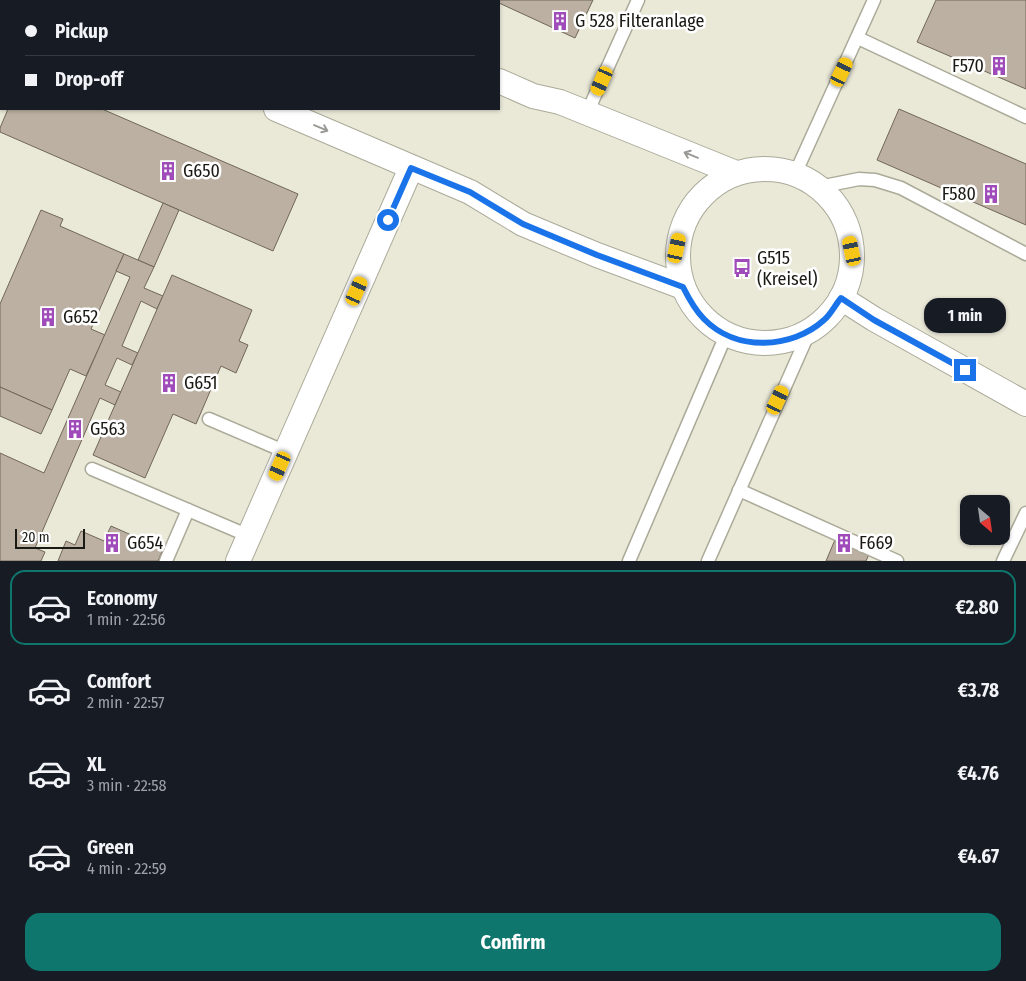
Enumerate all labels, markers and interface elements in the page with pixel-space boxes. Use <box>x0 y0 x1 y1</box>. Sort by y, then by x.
building icon: G 528 Filteranlage <box>549 10 571 32</box>
place label: G 528 Filteranlage <box>575 10 704 32</box>
text: Pickup <box>55 20 108 43</box>
car <box>828 55 855 89</box>
place label: F570 <box>952 55 984 77</box>
building icon: F570 <box>988 55 1010 77</box>
car <box>589 64 614 98</box>
text: Drop-off <box>55 68 123 91</box>
one-way arrow <box>313 124 328 134</box>
one-way arrow <box>684 150 699 160</box>
building icon: G650 <box>157 160 179 182</box>
place label: G650 <box>183 160 220 182</box>
place label: F580 <box>942 183 976 205</box>
building icon: F580 <box>980 183 1002 205</box>
route start <box>377 209 399 231</box>
car <box>666 232 687 264</box>
car <box>841 235 862 267</box>
place label: G515 (Kreisel) <box>757 247 818 290</box>
bus stop icon: G515 (Kreisel) <box>731 257 753 279</box>
car <box>344 274 369 308</box>
callout: 1 min <box>924 298 1006 332</box>
building icon: G652 <box>37 306 59 328</box>
place label: G652 <box>63 306 98 328</box>
text: 1 min <box>948 306 982 325</box>
route end <box>954 359 976 381</box>
building icon: G651 <box>158 372 180 394</box>
place label: G651 <box>184 372 218 394</box>
car <box>764 383 791 417</box>
building icon: G563 <box>64 418 86 440</box>
place label: G563 <box>90 418 125 440</box>
car <box>267 449 292 483</box>
north arrow <box>960 495 1010 545</box>
map controls <box>960 495 1010 545</box>
scale bar <box>15 526 85 549</box>
text: 20 m <box>22 529 50 546</box>
building icon: G654 <box>101 532 123 554</box>
place label: G654 <box>127 532 163 554</box>
building icon: F669 <box>833 532 855 554</box>
place label: F669 <box>859 532 893 554</box>
icon: car <box>27 585 72 630</box>
text: Economy <box>87 587 157 610</box>
text: €2.80 <box>955 596 999 619</box>
text: 1 min · 22:56 <box>87 610 166 629</box>
icon: car <box>27 668 72 713</box>
text: Comfort <box>87 670 151 693</box>
text: €3.78 <box>958 679 999 702</box>
text: 2 min · 22:57 <box>87 693 165 712</box>
icon: car <box>27 751 72 796</box>
text: XL <box>87 753 106 776</box>
text: €4.76 <box>958 762 999 785</box>
text: 3 min · 22:58 <box>87 776 167 795</box>
icon: car <box>27 834 72 879</box>
text: Green <box>87 836 134 859</box>
text: €4.67 <box>958 845 999 868</box>
text: 4 min · 22:59 <box>87 859 167 878</box>
button: Confirm <box>25 913 1001 971</box>

